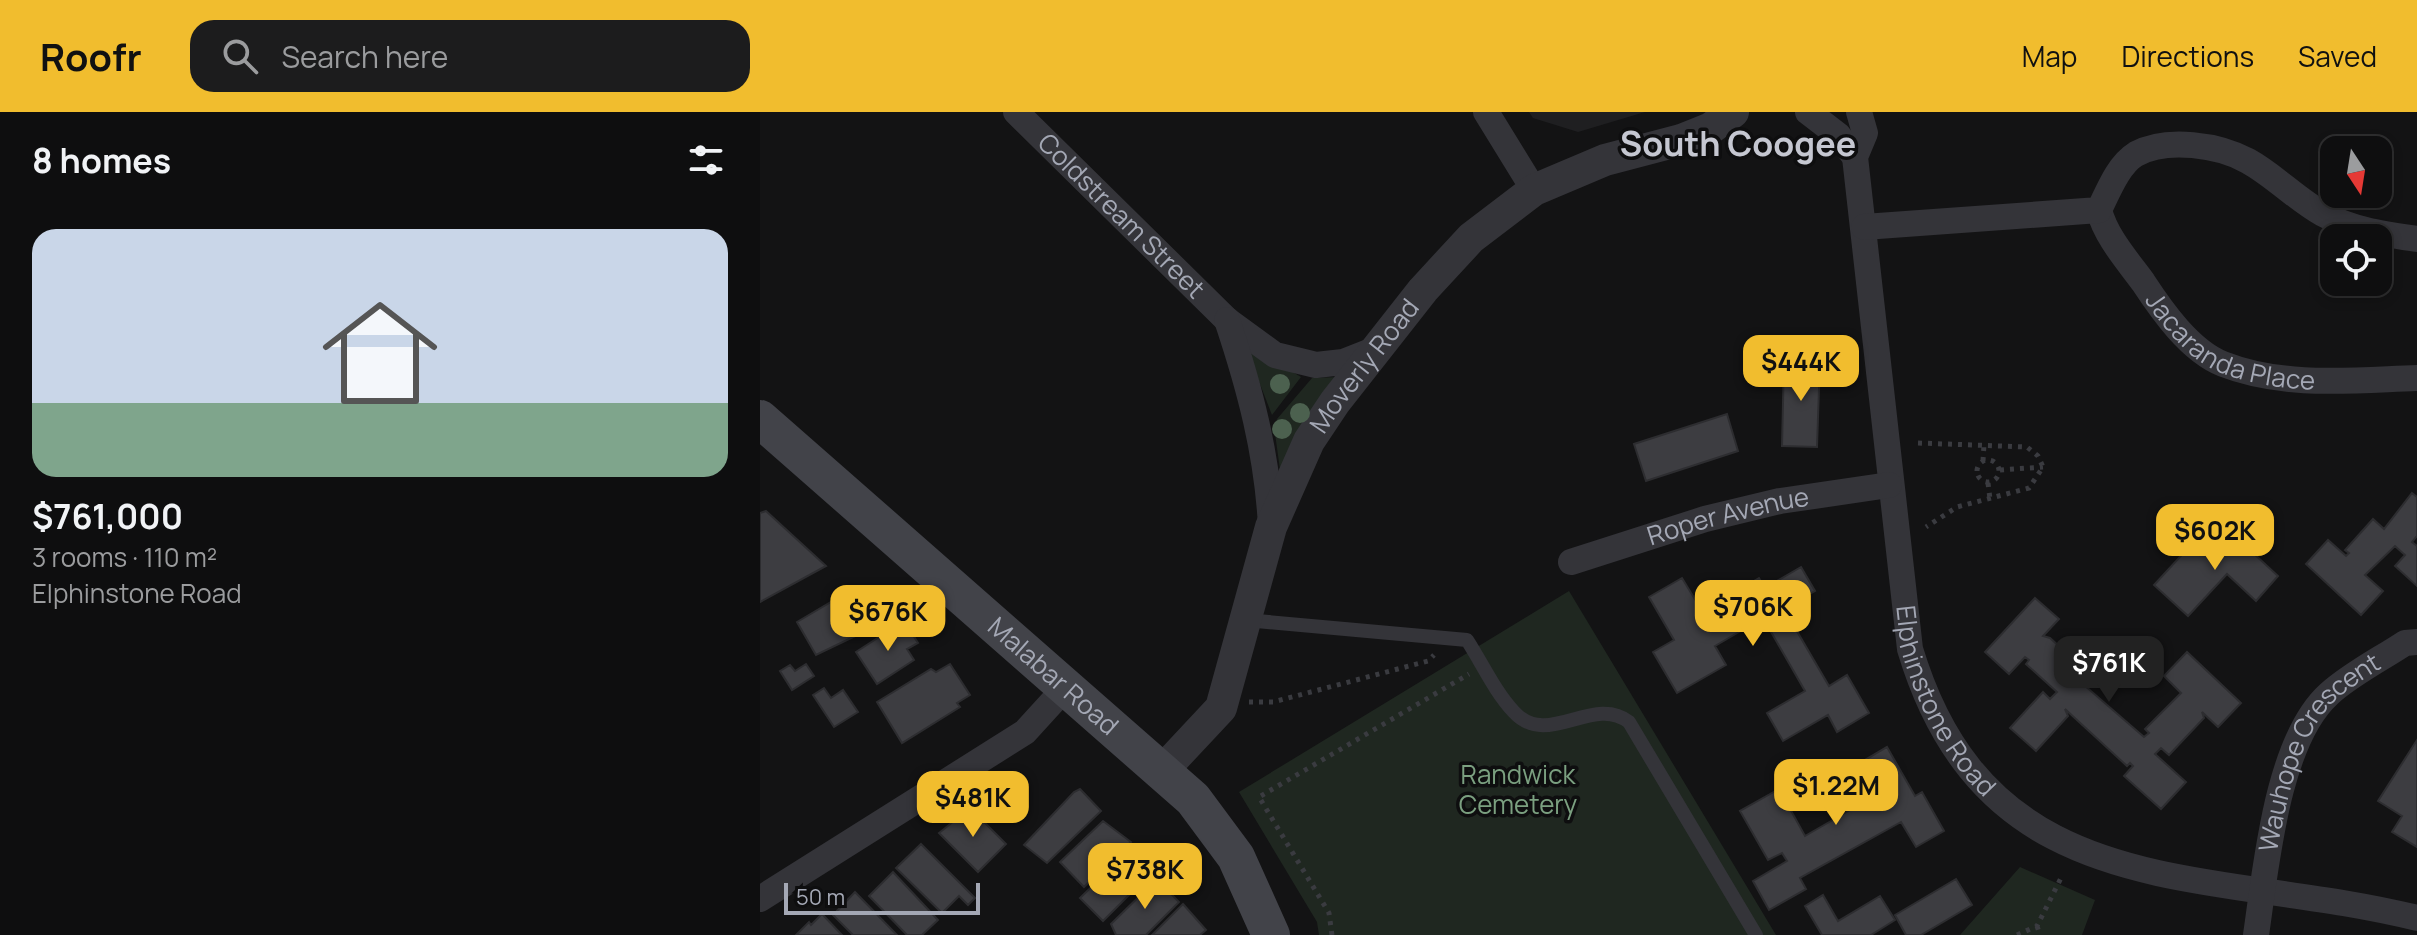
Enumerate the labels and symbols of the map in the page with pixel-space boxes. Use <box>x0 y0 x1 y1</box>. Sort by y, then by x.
district label: South Coogee <box>1620 120 1856 166</box>
street label: Coldstream Street <box>1031 125 1214 306</box>
north arrow <box>2320 136 2392 208</box>
street label: Jacaranda Place <box>2138 284 2316 398</box>
street label: Moverly Road <box>1300 291 1427 440</box>
pin: $444K <box>1745 335 1857 403</box>
street label: Roper Avenue <box>1642 478 1811 553</box>
pin: $602K <box>2159 504 2271 572</box>
pin: $706K <box>1697 580 1809 648</box>
pin: $676K <box>832 585 944 653</box>
street label: Elphinstone Road <box>1888 603 2005 804</box>
street label: Malabar Road <box>981 608 1127 743</box>
pin: $761K <box>2053 636 2165 704</box>
street label: Wauhope Crescent <box>2249 644 2387 854</box>
park label: Randwick Cemetery <box>1459 756 1578 822</box>
pin: $1.22M <box>1771 759 1901 827</box>
pin: $481K <box>917 771 1029 839</box>
pin: $738K <box>1089 843 1201 911</box>
scale bar <box>784 879 980 915</box>

